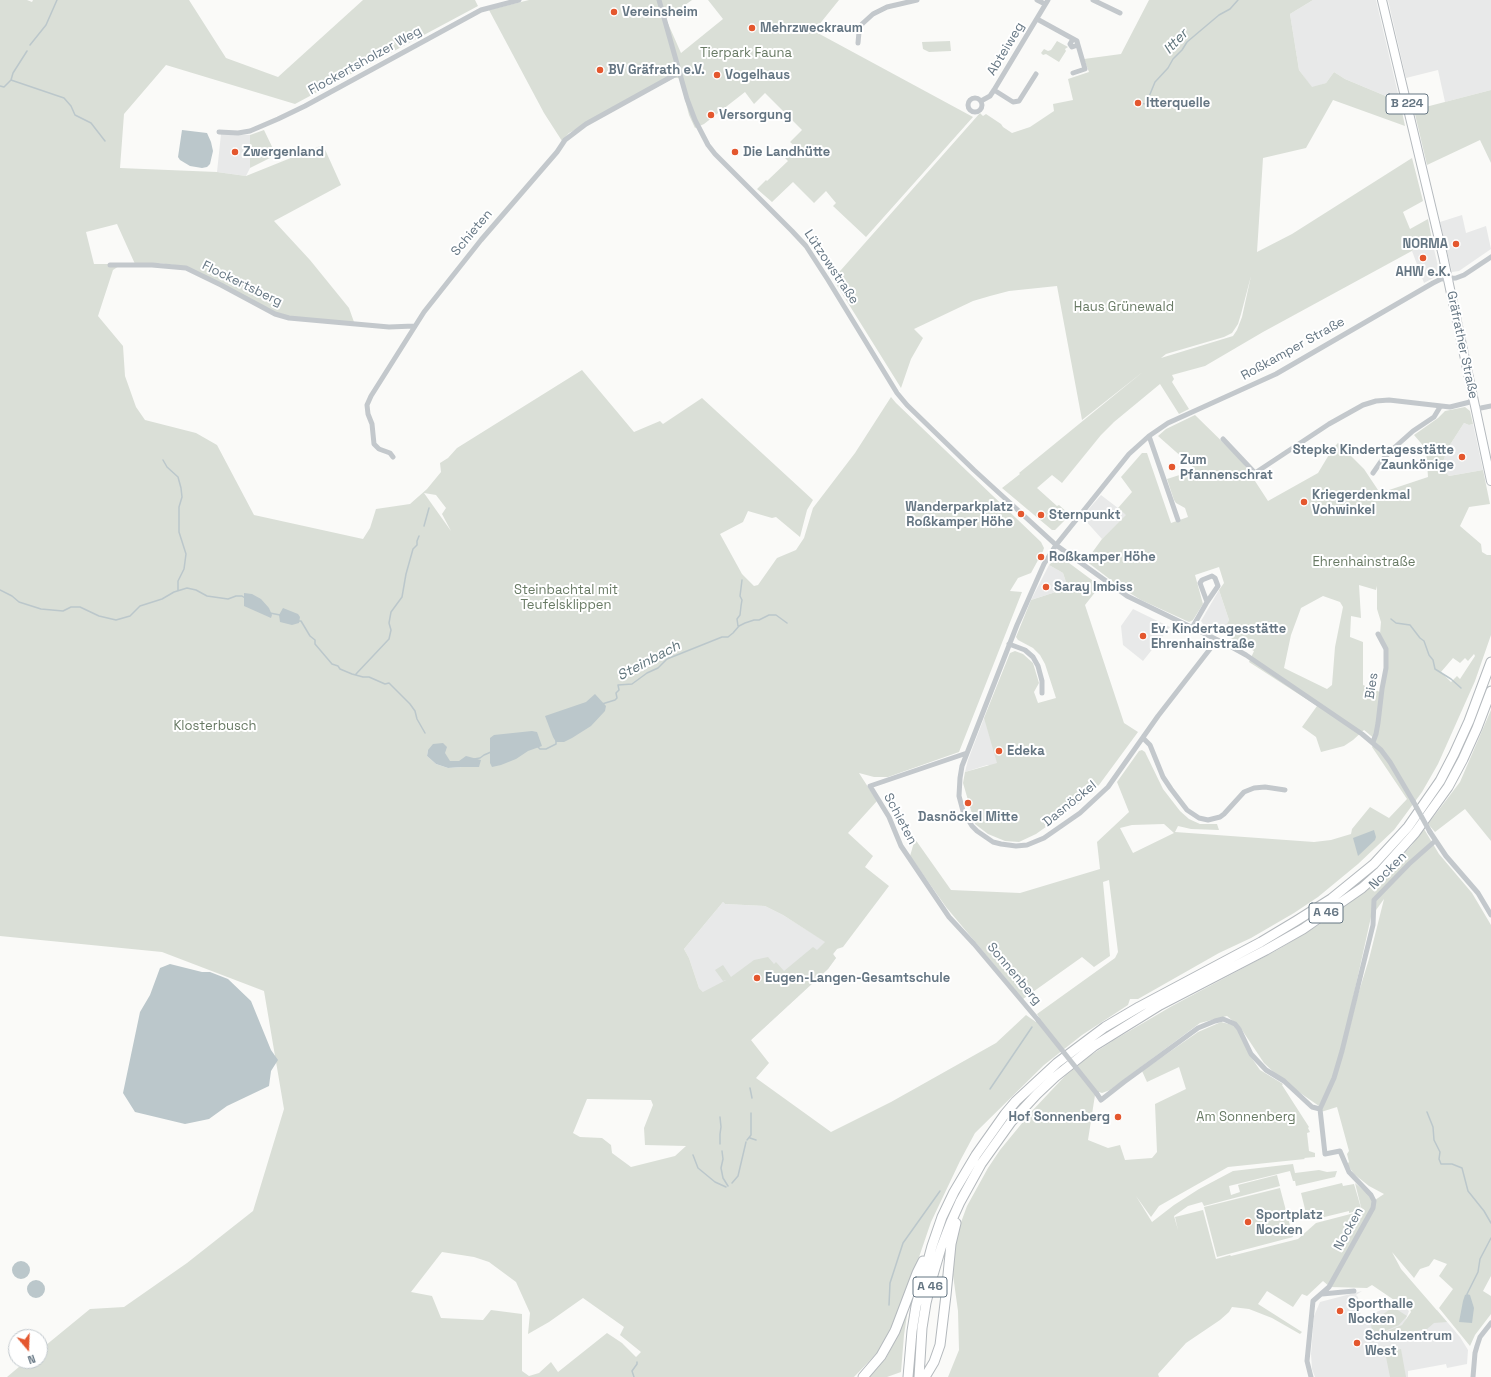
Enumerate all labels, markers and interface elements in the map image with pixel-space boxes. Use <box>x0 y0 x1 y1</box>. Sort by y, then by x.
place label: Vereinsheim <box>622 4 698 20</box>
marker: Vereinsheim <box>609 7 619 17</box>
place label: Mehrzweckraum <box>760 20 863 36</box>
street label: Abteiweg <box>984 20 1028 78</box>
street label: Flockertsholzer Weg <box>306 23 424 99</box>
marker: Mehrzweckraum <box>747 23 757 33</box>
water label: Itter <box>1160 26 1192 58</box>
park label: Tierpark Fauna <box>700 45 792 61</box>
place label: BV Gräfrath e.V. <box>608 62 705 78</box>
marker: BV Gräfrath e.V. <box>595 65 605 75</box>
place label: Vogelhaus <box>725 67 790 83</box>
marker: Vogelhaus <box>712 70 722 80</box>
road number: B 224 <box>1386 94 1428 114</box>
place label: Itterquelle <box>1146 95 1210 111</box>
marker: Itterquelle <box>1133 98 1143 108</box>
place label: Versorgung <box>719 107 791 123</box>
marker: Versorgung <box>706 110 716 120</box>
place label: Zwergenland <box>243 144 324 160</box>
place label: Die Landhütte <box>743 144 830 160</box>
marker: Zwergenland <box>230 147 240 157</box>
marker: Die Landhütte <box>730 147 740 157</box>
street label: Schieten <box>448 207 496 259</box>
street label: Lützowstraße <box>800 227 862 307</box>
place label: NORMA <box>1403 236 1448 252</box>
marker: NORMA <box>1451 239 1461 249</box>
marker: AHW e.K. <box>1418 253 1428 263</box>
street label: Flockertsberg <box>199 258 285 310</box>
place label: AHW e.K. <box>1395 264 1451 280</box>
street label: Gräfrather Straße <box>1443 290 1481 400</box>
park label: Haus Grünewald <box>1074 299 1174 315</box>
street label: Roßkamper Straße <box>1238 314 1348 384</box>
place label: Stepke Kindertagesstätte Zaunkönige <box>1293 442 1454 473</box>
place label: Zum Pfannenschrat <box>1180 452 1273 483</box>
marker: Stepke Kindertagesstätte Zaunkönige <box>1457 452 1467 462</box>
marker: Zum Pfannenschrat <box>1167 462 1177 472</box>
place label: Kriegerdenkmal Vohwinkel <box>1312 487 1410 518</box>
marker: Kriegerdenkmal Vohwinkel <box>1299 497 1309 507</box>
place label: Wanderparkplatz Roßkamper Höhe <box>905 499 1013 530</box>
place label: Sternpunkt <box>1049 507 1121 523</box>
marker: Wanderparkplatz Roßkamper Höhe <box>1016 509 1026 519</box>
marker: Sternpunkt <box>1036 510 1046 520</box>
place label: Roßkamper Höhe <box>1049 549 1156 565</box>
marker: Roßkamper Höhe <box>1036 552 1046 562</box>
park label: Ehrenhainstraße <box>1313 554 1415 570</box>
place label: Saray Imbiss <box>1054 579 1133 595</box>
park label: Steinbachtal mit Teufelsklippen <box>514 582 618 613</box>
marker: Saray Imbiss <box>1041 582 1051 592</box>
place label: Ev. Kindertagesstätte Ehrenhainstraße <box>1151 621 1286 652</box>
marker: Ev. Kindertagesstätte Ehrenhainstraße <box>1138 631 1148 641</box>
water label: Steinbach <box>615 637 683 685</box>
street label: Bies <box>1362 672 1382 700</box>
park label: Klosterbusch <box>173 718 257 734</box>
place label: Edeka <box>1007 743 1045 759</box>
marker: Edeka <box>994 746 1004 756</box>
street label: Dasnöckel <box>1040 778 1100 830</box>
street label: Schieten <box>880 791 920 847</box>
marker: Dasnöckel Mitte <box>963 798 973 808</box>
place label: Dasnöckel Mitte <box>918 809 1018 825</box>
street label: Nocken <box>1366 849 1410 893</box>
road number: A 46 <box>1309 903 1343 923</box>
street label: Sonnenberg <box>983 940 1045 1008</box>
place label: Eugen-Langen-Gesamtschule <box>765 970 950 986</box>
marker: Eugen-Langen-Gesamtschule <box>752 973 762 983</box>
place label: Hof Sonnenberg <box>1008 1109 1110 1125</box>
park label: Am Sonnenberg <box>1196 1109 1296 1125</box>
marker: Hof Sonnenberg <box>1113 1112 1123 1122</box>
street label: Nocken <box>1331 1205 1367 1253</box>
place label: Sportplatz Nocken <box>1256 1207 1323 1238</box>
marker: Sportplatz Nocken <box>1243 1217 1253 1227</box>
road number: A 46 <box>913 1277 947 1297</box>
place label: Sporthalle Nocken <box>1348 1296 1413 1327</box>
marker: Sporthalle Nocken <box>1335 1306 1345 1316</box>
place label: Schulzentrum West <box>1365 1328 1452 1359</box>
north arrow <box>8 1329 48 1369</box>
marker: Schulzentrum West <box>1352 1338 1362 1348</box>
text: N <box>26 1352 37 1367</box>

